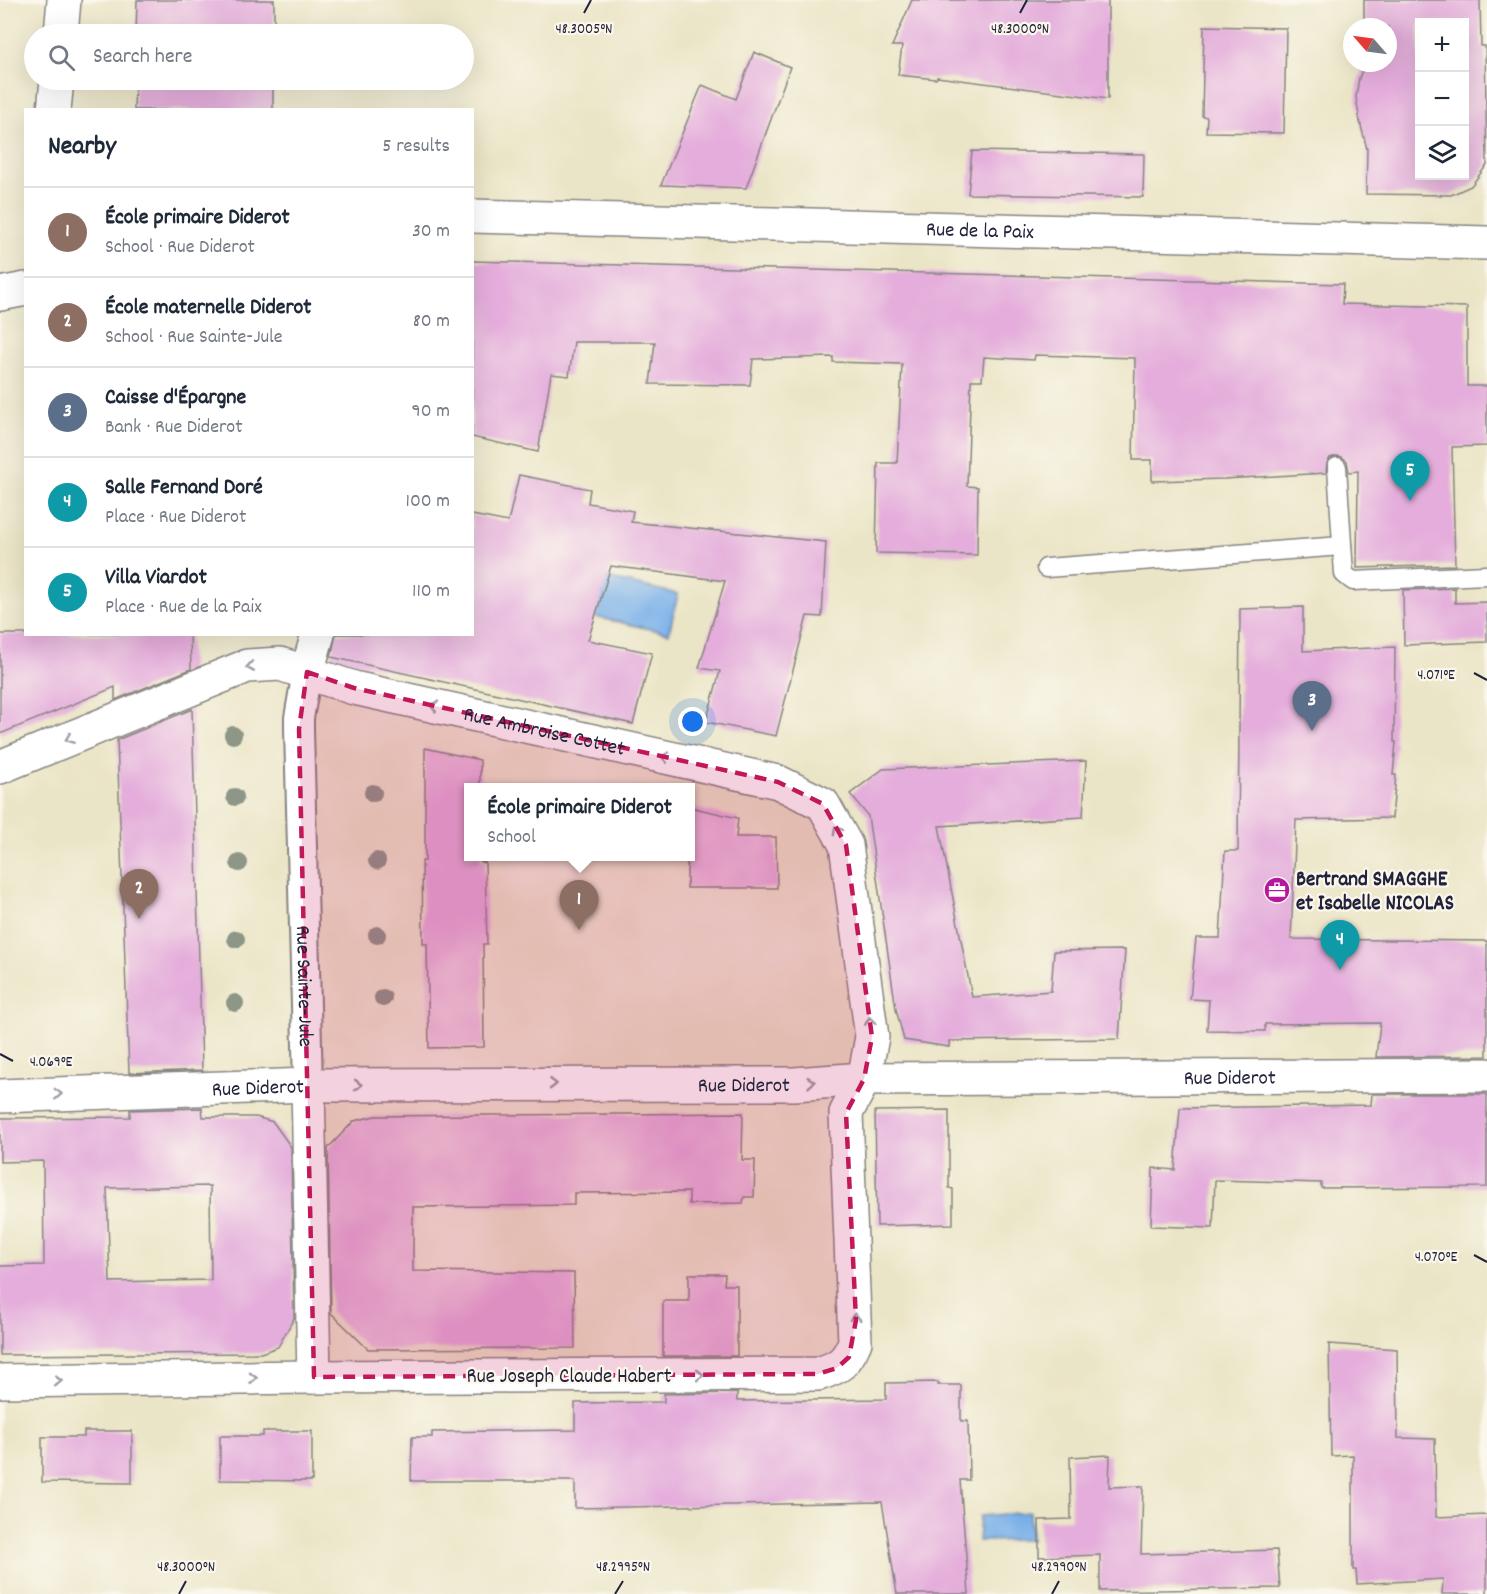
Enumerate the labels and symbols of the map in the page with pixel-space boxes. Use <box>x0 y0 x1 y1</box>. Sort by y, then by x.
north arrow <box>1343 18 1397 72</box>
text: 48.3005°N <box>556 19 612 41</box>
text: 48.3000°N <box>991 19 1049 41</box>
street label: Rue de la Paix <box>925 216 1034 249</box>
pin: 5 <box>1390 452 1430 501</box>
one-way arrow <box>245 660 255 673</box>
text: 4.071°E <box>1417 665 1455 687</box>
pin: 3 <box>1292 682 1332 731</box>
one-way arrow <box>429 700 439 713</box>
street label: Rue Ambroise Cottet <box>460 701 628 766</box>
your location <box>678 707 707 736</box>
one-way arrow <box>64 732 75 744</box>
one-way arrow <box>660 751 670 764</box>
one-way arrow <box>833 826 844 836</box>
place label: Bertrand SMAGGHE et Isabelle NICOLAS <box>1296 866 1454 920</box>
pin: 2 <box>120 870 158 919</box>
office icon: Bertrand SMAGGHE et Isabelle NICOLAS <box>1262 875 1292 905</box>
pin: 1 <box>560 880 598 930</box>
pin: 4 <box>1320 920 1360 970</box>
street label: Rue Sainte-Jule <box>286 925 319 1047</box>
one-way arrow <box>864 1016 876 1026</box>
text: 4.069°E <box>30 1052 73 1074</box>
street label: Rue Diderot <box>1184 1064 1276 1095</box>
street label: Rue Diderot <box>698 1072 790 1102</box>
street label: Rue Diderot <box>211 1073 305 1106</box>
one-way arrow <box>807 1076 816 1089</box>
one-way arrow <box>549 1078 558 1090</box>
one-way arrow <box>354 1079 363 1091</box>
one-way arrow <box>54 1088 63 1101</box>
text: 4.070°E <box>1415 1247 1457 1269</box>
one-way arrow <box>849 1312 861 1321</box>
street label: Rue Joseph Claude Habert <box>466 1363 672 1393</box>
one-way arrow <box>696 1369 705 1381</box>
one-way arrow <box>249 1372 258 1384</box>
one-way arrow <box>54 1374 63 1387</box>
text: 48.3000°N <box>157 1557 215 1579</box>
text: 48.2995°N <box>596 1557 650 1579</box>
text: 48.2990°N <box>1031 1557 1087 1579</box>

